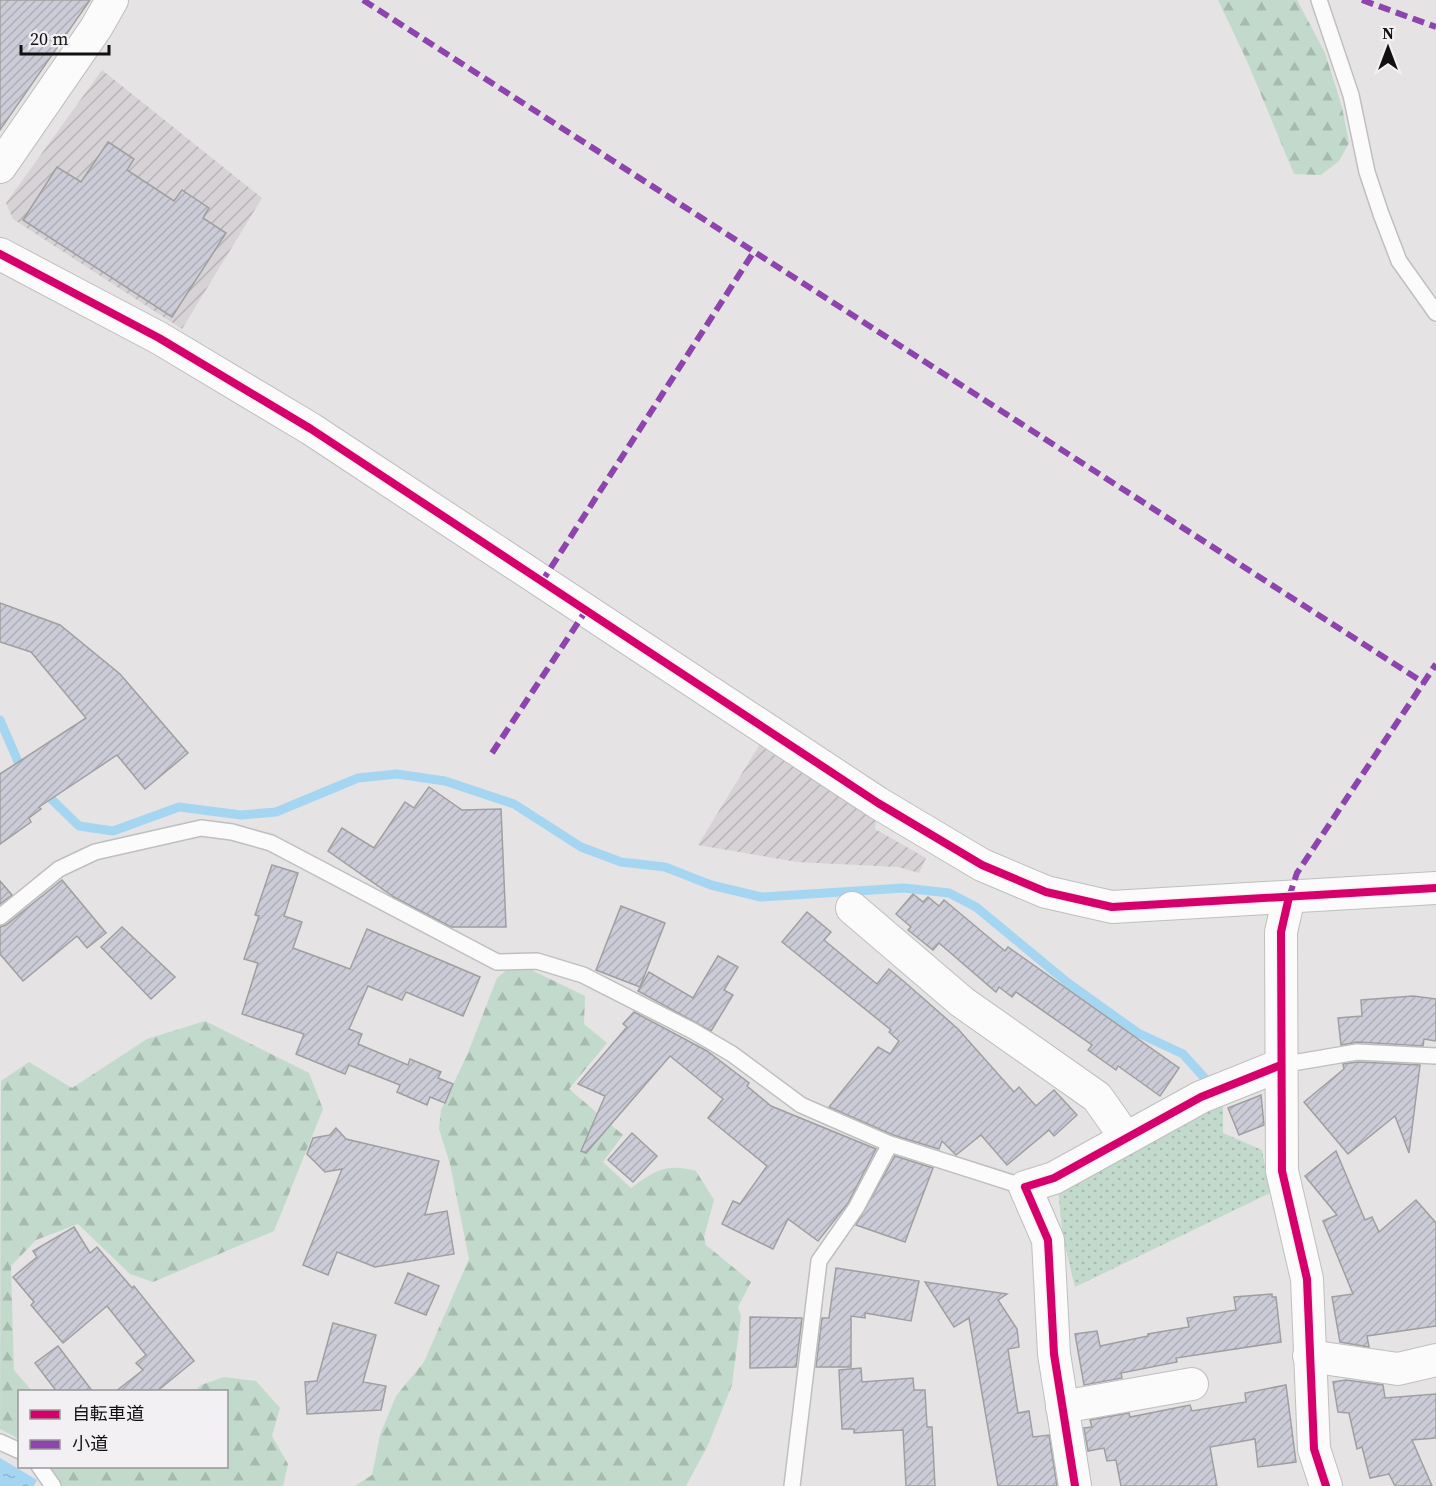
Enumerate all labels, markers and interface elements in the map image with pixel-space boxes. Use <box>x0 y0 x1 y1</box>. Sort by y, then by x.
scale bar <box>21 18 110 56</box>
north arrow <box>1358 18 1418 78</box>
text: N <box>1382 22 1394 44</box>
text: 20 m <box>30 26 68 51</box>
legend <box>18 1390 228 1468</box>
text: 自転車道 <box>72 1401 144 1426</box>
text: 小道 <box>72 1431 108 1456</box>

